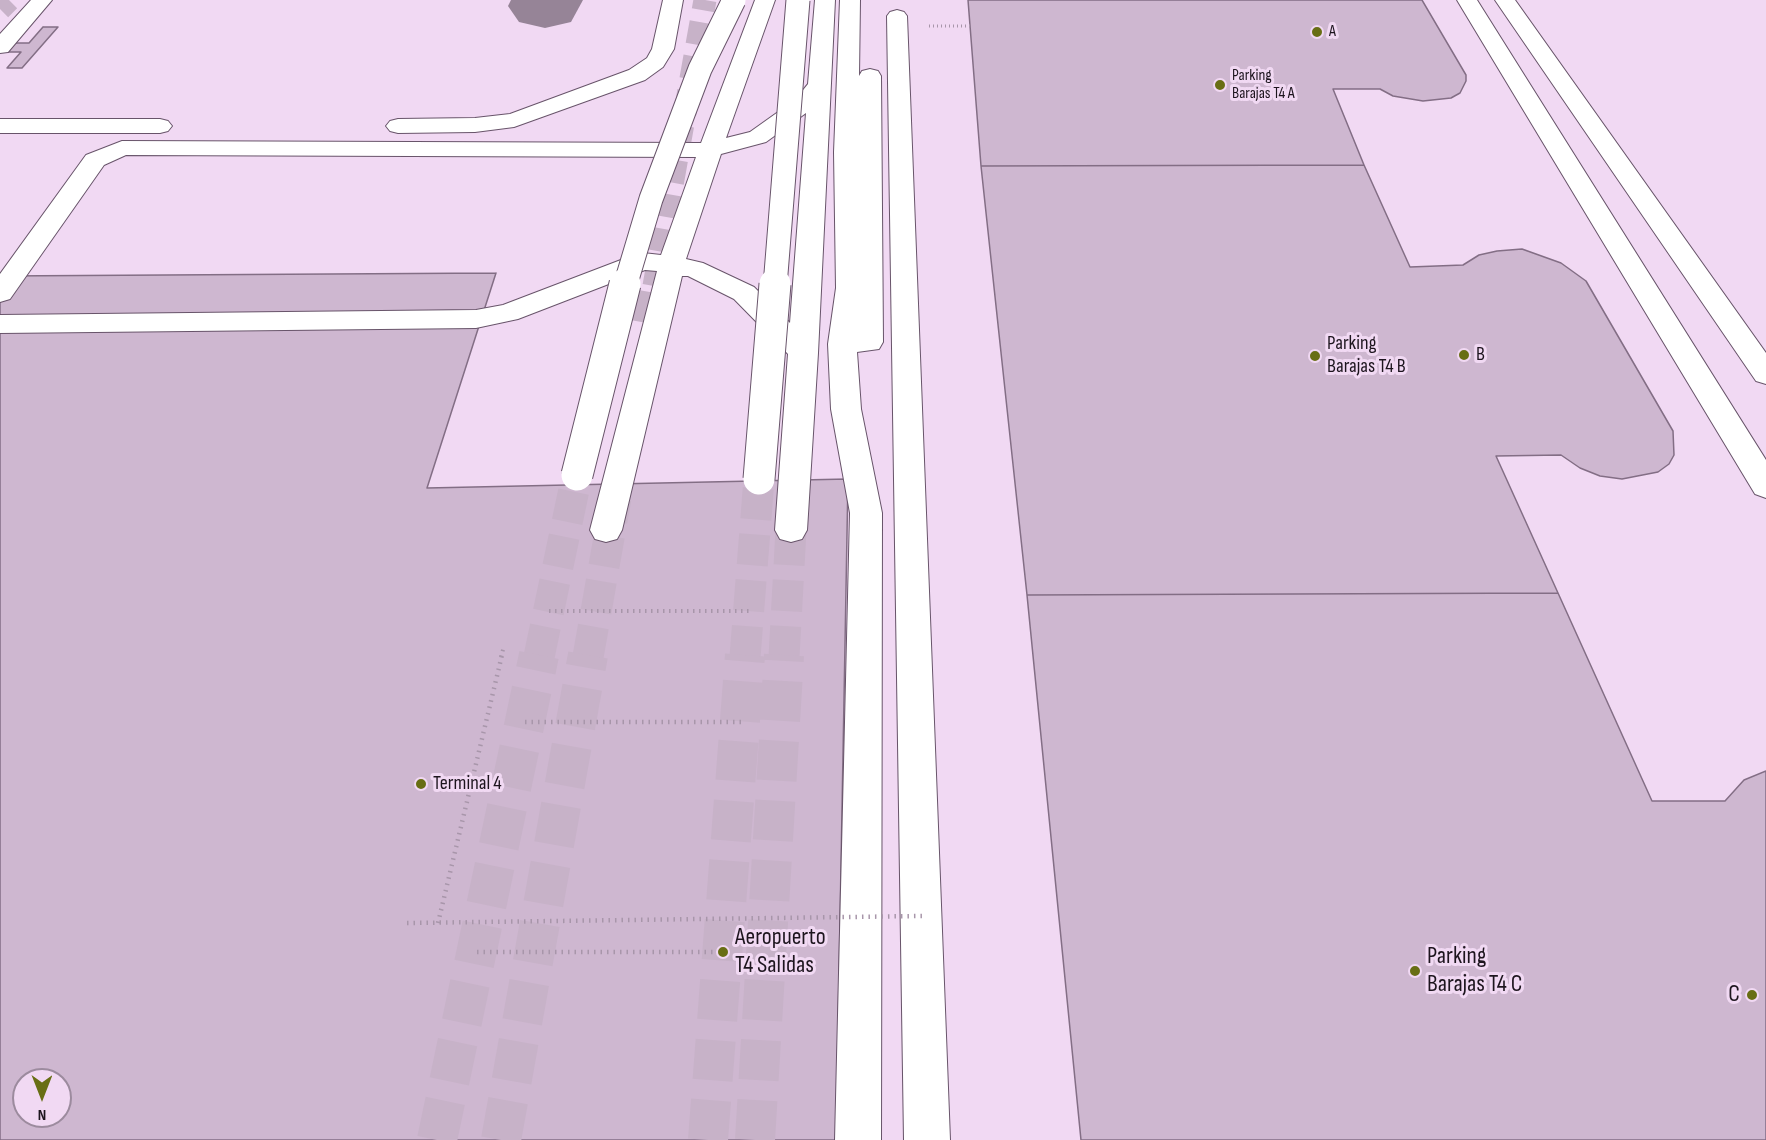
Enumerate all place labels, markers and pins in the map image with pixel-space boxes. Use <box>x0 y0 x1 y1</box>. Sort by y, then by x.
place label: A <box>1329 22 1336 42</box>
marker: A <box>1310 25 1324 39</box>
place label: Parking Barajas T4 A <box>1232 66 1295 104</box>
marker: Parking Barajas T4 A <box>1213 78 1227 92</box>
place label: Parking Barajas T4 B <box>1327 332 1406 379</box>
place label: B <box>1476 343 1485 367</box>
marker: B <box>1457 348 1471 362</box>
marker: Parking Barajas T4 B <box>1308 349 1322 363</box>
place label: Terminal 4 <box>433 772 502 796</box>
marker: Terminal 4 <box>414 777 428 791</box>
place label: Aeropuerto T4 Salidas <box>735 924 826 980</box>
place label: Parking Barajas T4 C <box>1427 943 1522 999</box>
marker: Aeropuerto T4 Salidas <box>716 945 730 959</box>
marker: Parking Barajas T4 C <box>1408 964 1422 978</box>
place label: C <box>1728 981 1740 1009</box>
marker: C <box>1745 988 1759 1002</box>

